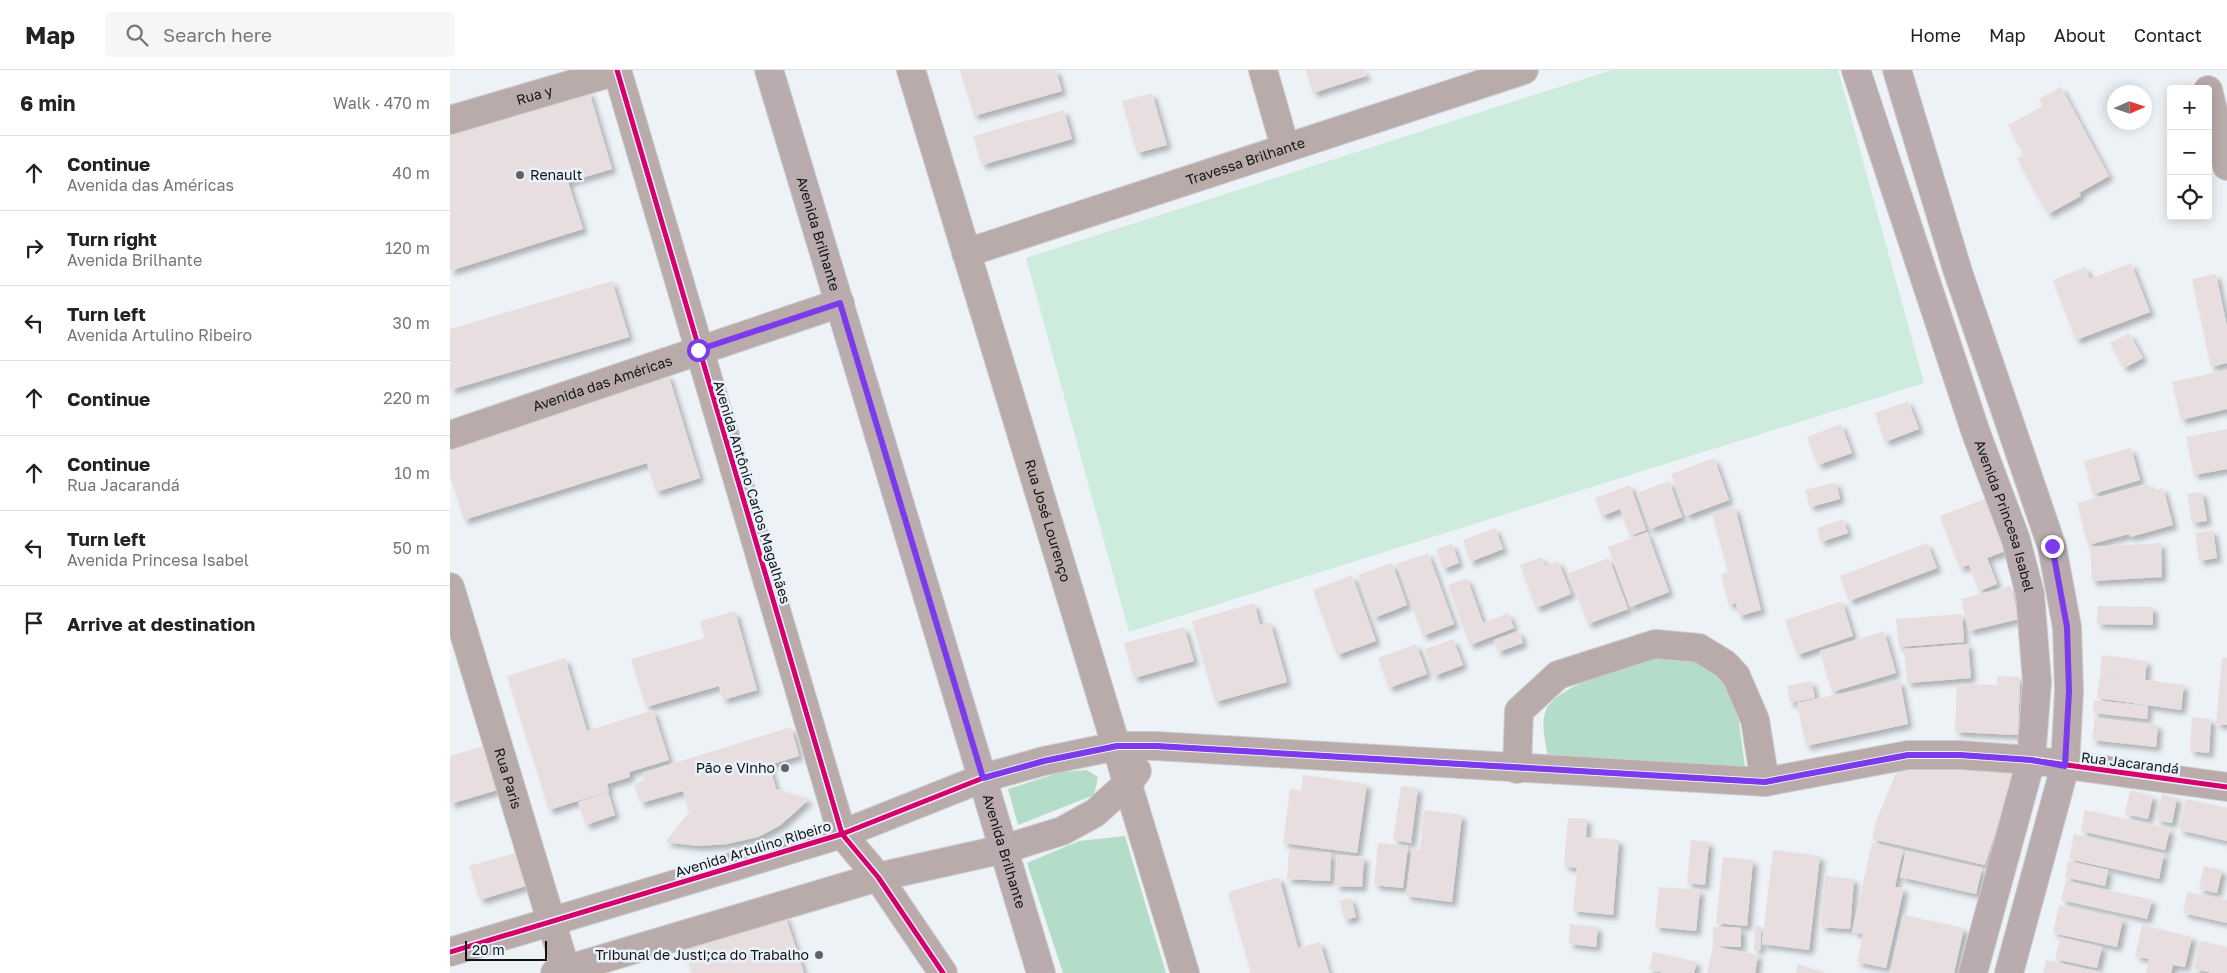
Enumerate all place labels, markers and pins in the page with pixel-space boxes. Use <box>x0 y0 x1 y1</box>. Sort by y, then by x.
place label: Renault <box>530 166 582 183</box>
marker: Renault <box>514 169 526 181</box>
place label: Pão e Vinho <box>696 759 775 776</box>
marker: Pão e Vinho <box>779 762 791 774</box>
place label: Tribunal de Justi;ca do Trabalho <box>595 946 809 963</box>
marker: Tribunal de Justi;ca do Trabalho <box>813 949 825 961</box>

